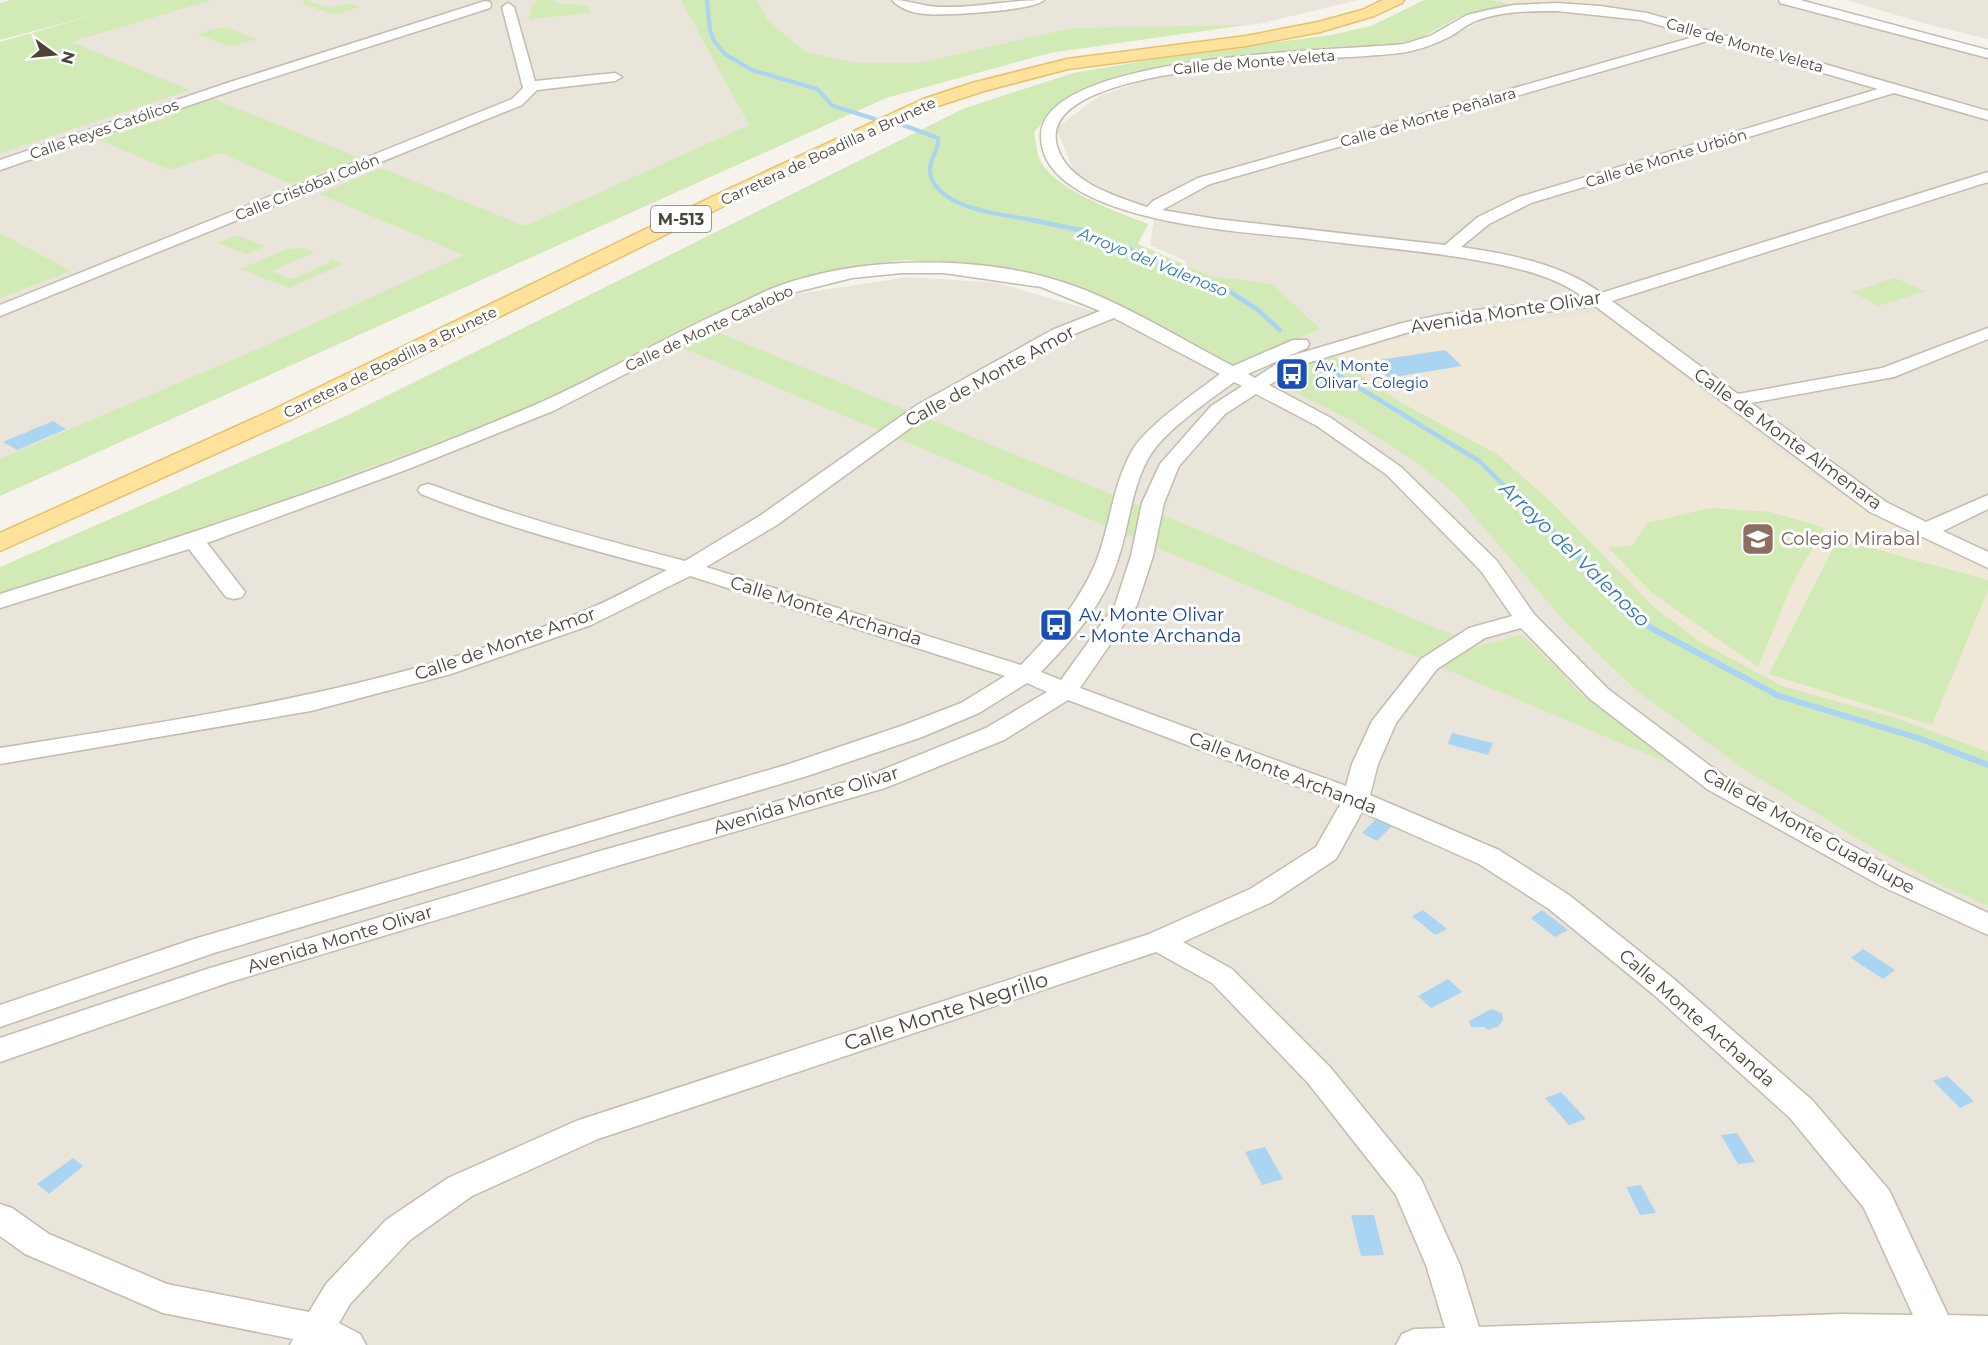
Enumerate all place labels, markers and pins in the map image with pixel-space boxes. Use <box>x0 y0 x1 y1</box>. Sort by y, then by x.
bus stop icon: Av. Monte Olivar - Colegio <box>1274 356 1310 392</box>
place label: Av. Monte Olivar - Colegio <box>1315 356 1428 392</box>
school or university icon: Colegio Mirabal <box>1740 521 1776 557</box>
place label: Colegio Mirabal <box>1781 528 1920 550</box>
place label: Av. Monte Olivar - Monte Archanda <box>1079 604 1241 647</box>
bus stop icon: Av. Monte Olivar - Monte Archanda <box>1038 607 1074 643</box>

